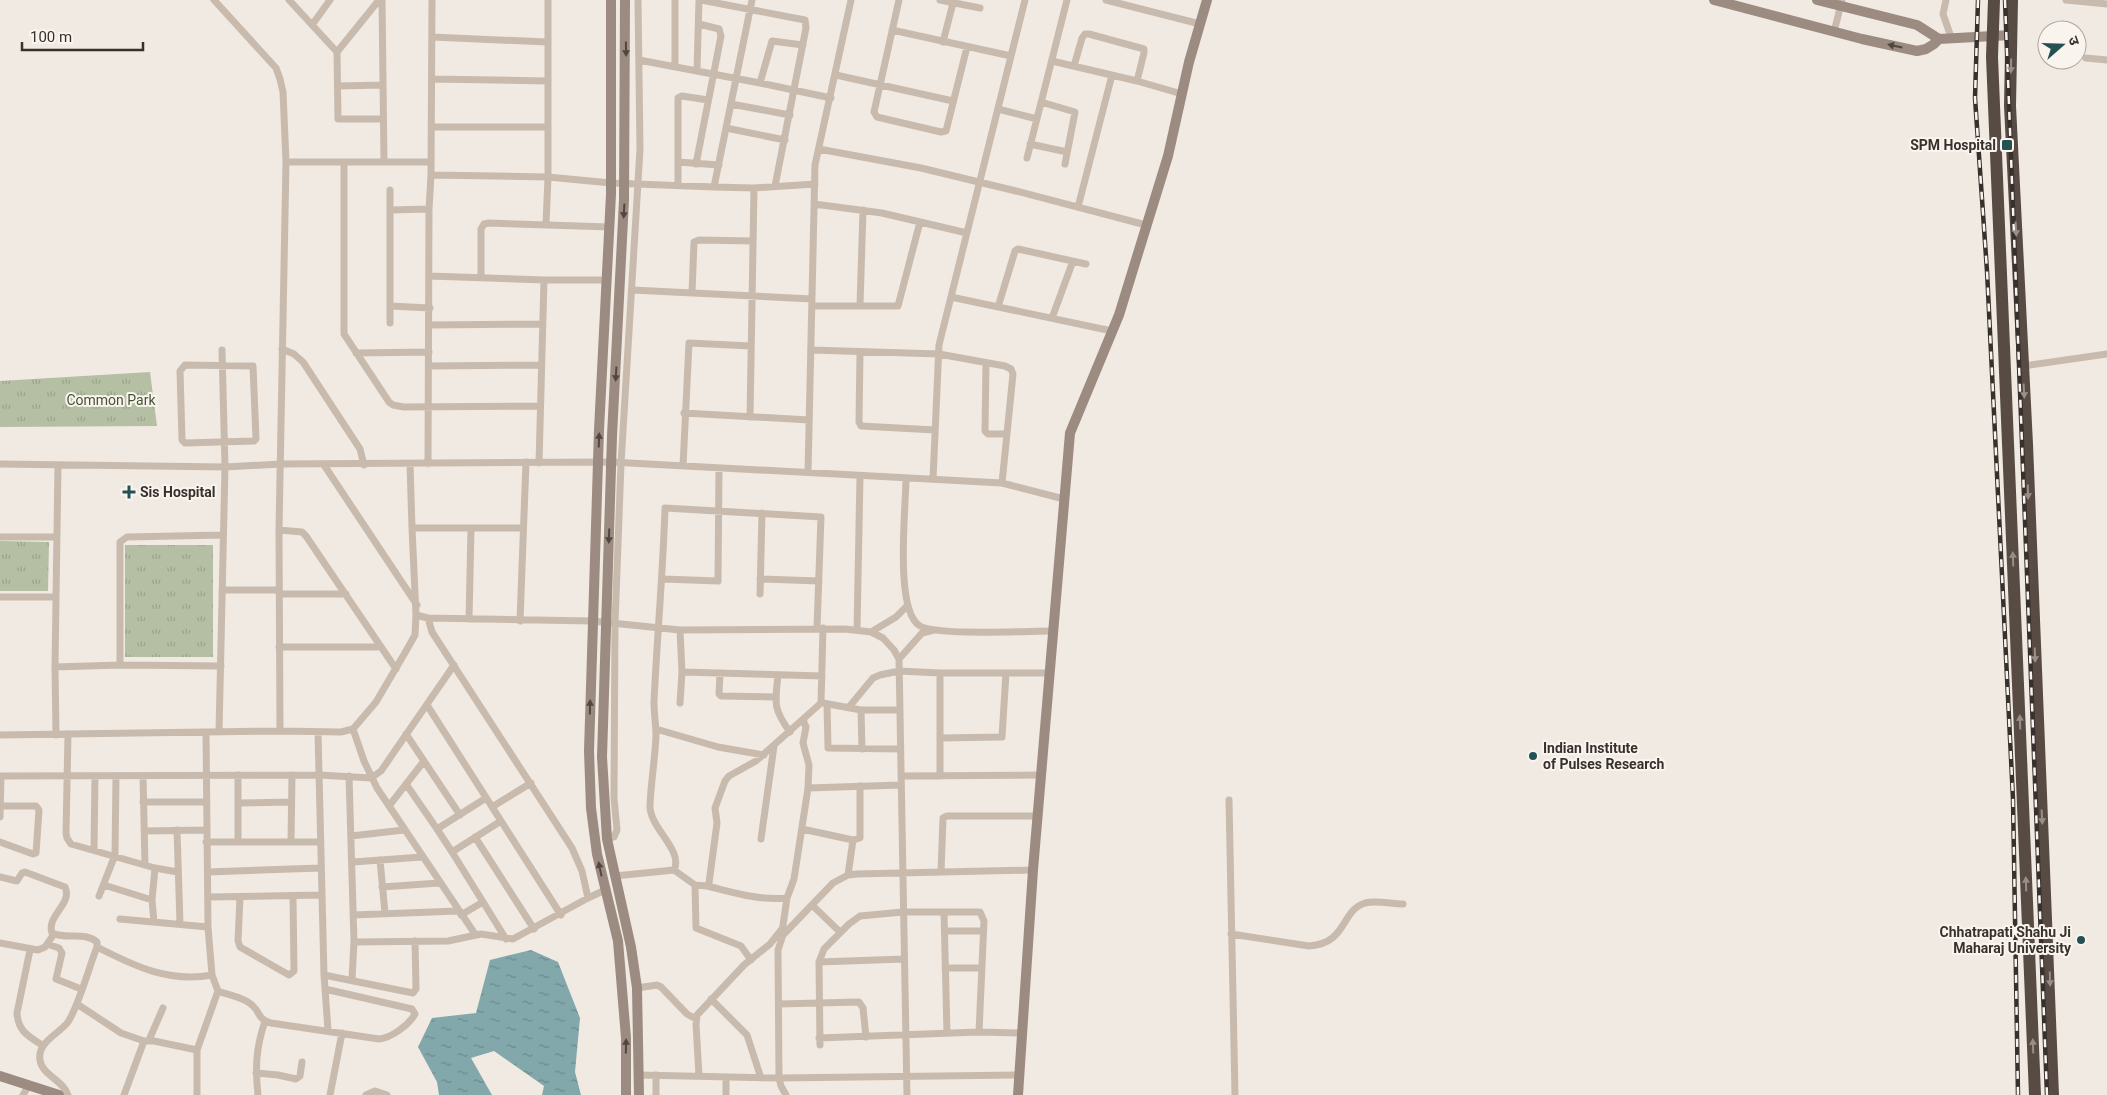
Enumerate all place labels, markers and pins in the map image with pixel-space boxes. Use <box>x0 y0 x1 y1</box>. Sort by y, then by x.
place label: SPM Hospital <box>1910 137 1996 153</box>
marker: SPM Hospital <box>2000 138 2014 152</box>
place label: Sis Hospital <box>140 484 216 500</box>
marker: Sis Hospital <box>122 485 136 499</box>
place label: Indian Institute of Pulses Research <box>1543 740 1664 772</box>
marker: Indian Institute of Pulses Research <box>1527 750 1539 762</box>
place label: Chhatrapati Shahu Ji Maharaj University <box>1940 924 2072 956</box>
marker: Chhatrapati Shahu Ji Maharaj University <box>2075 934 2087 946</box>

